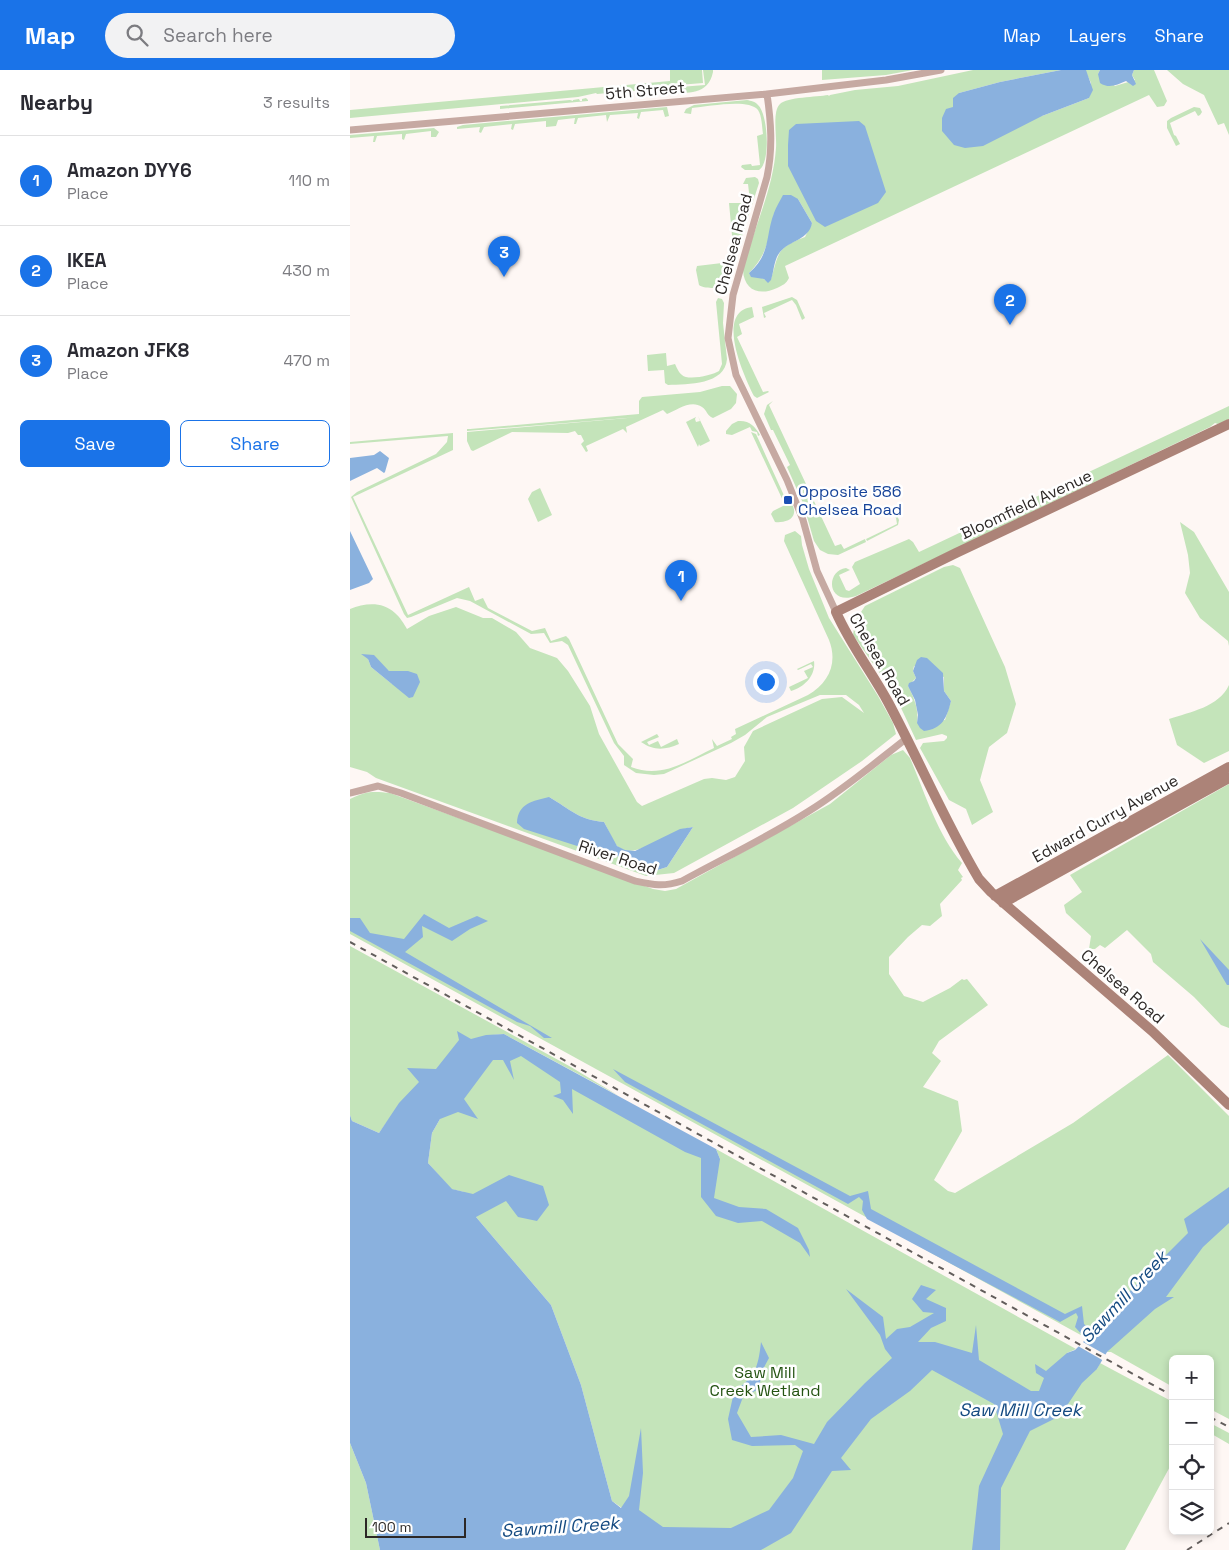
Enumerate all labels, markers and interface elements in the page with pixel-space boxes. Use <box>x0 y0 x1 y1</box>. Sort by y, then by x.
search box <box>105 13 455 58</box>
text: Map <box>25 20 75 51</box>
icon: search <box>123 21 151 49</box>
text: Search here <box>163 23 273 48</box>
text: Map <box>1003 24 1041 47</box>
text: Layers <box>1069 24 1126 47</box>
text: Share <box>1154 24 1204 47</box>
street label: 5th Street <box>604 77 686 104</box>
text: Nearby <box>20 89 93 116</box>
text: 3 results <box>263 92 330 113</box>
text: Amazon DYY6 <box>67 158 192 183</box>
text: 1 <box>32 170 40 191</box>
text: 110 m <box>288 170 330 191</box>
text: Place <box>67 183 109 204</box>
street label: Chelsea Road <box>710 191 757 297</box>
pin: 3 <box>488 236 520 277</box>
text: IKEA <box>67 248 106 273</box>
text: 2 <box>31 260 41 281</box>
text: 430 m <box>282 260 330 281</box>
text: Place <box>67 273 109 294</box>
pin: 2 <box>994 284 1026 325</box>
text: Amazon JFK8 <box>67 338 189 363</box>
text: 3 <box>31 350 41 371</box>
text: 470 m <box>283 350 330 371</box>
text: Place <box>67 363 109 384</box>
button: Save <box>20 420 170 467</box>
button: Share <box>180 420 330 467</box>
street label: Bloomfield Avenue <box>957 465 1095 544</box>
place label: Opposite 586 Chelsea Road <box>798 481 902 520</box>
marker: Opposite 586 Chelsea Road <box>782 494 794 506</box>
pin: 1 <box>665 560 697 601</box>
street label: Chelsea Road <box>844 609 915 710</box>
your location <box>753 669 779 695</box>
street label: Edward Curry Avenue <box>1029 770 1182 867</box>
street label: River Road <box>576 835 660 880</box>
street label: Chelsea Road <box>1077 944 1169 1028</box>
water label: Sawmill Creek <box>1075 1244 1174 1348</box>
map controls <box>1169 1355 1214 1535</box>
button: + <box>1169 1355 1214 1400</box>
park label: Saw Mill Creek Wetland <box>709 1362 821 1401</box>
water label: Saw Mill Creek <box>959 1398 1084 1421</box>
button: − <box>1169 1400 1214 1445</box>
button: locate <box>1169 1445 1214 1490</box>
button: layers <box>1169 1490 1214 1535</box>
water label: Sawmill Creek <box>500 1511 622 1542</box>
scale bar <box>365 1515 466 1538</box>
text: 100 m <box>372 1518 411 1536</box>

